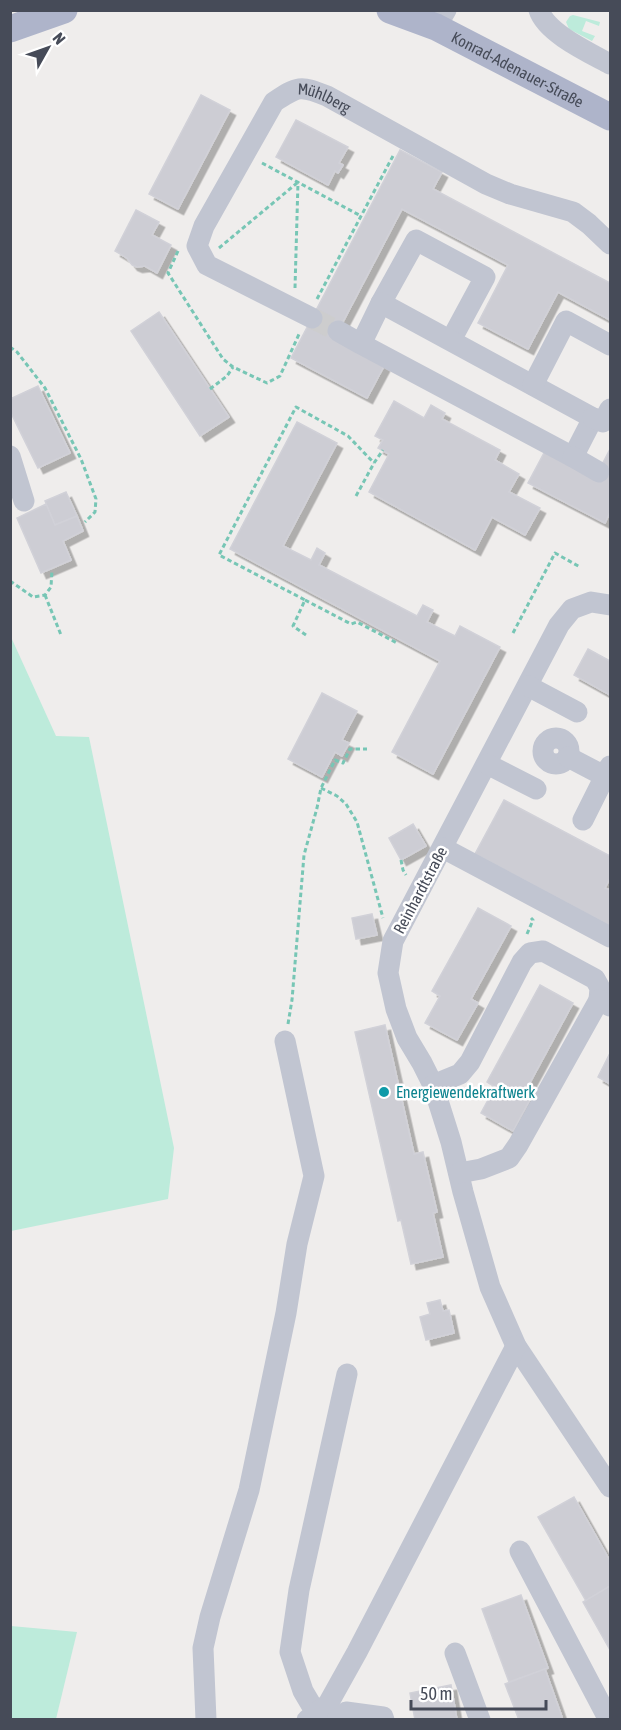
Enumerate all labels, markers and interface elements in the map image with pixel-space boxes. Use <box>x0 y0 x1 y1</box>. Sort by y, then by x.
north arrow <box>18 18 78 78</box>
street label: Konrad-Adenauer-Straße <box>449 28 587 111</box>
text: N <box>50 29 69 48</box>
street label: Mühlberg <box>297 80 354 117</box>
street label: Reinhardtstraße <box>390 844 450 936</box>
place label: Energiewendekraftwerk <box>396 1083 535 1102</box>
marker: Energiewendekraftwerk <box>377 1085 391 1099</box>
scale bar <box>411 1673 546 1711</box>
text: 50 m <box>420 1683 452 1704</box>

